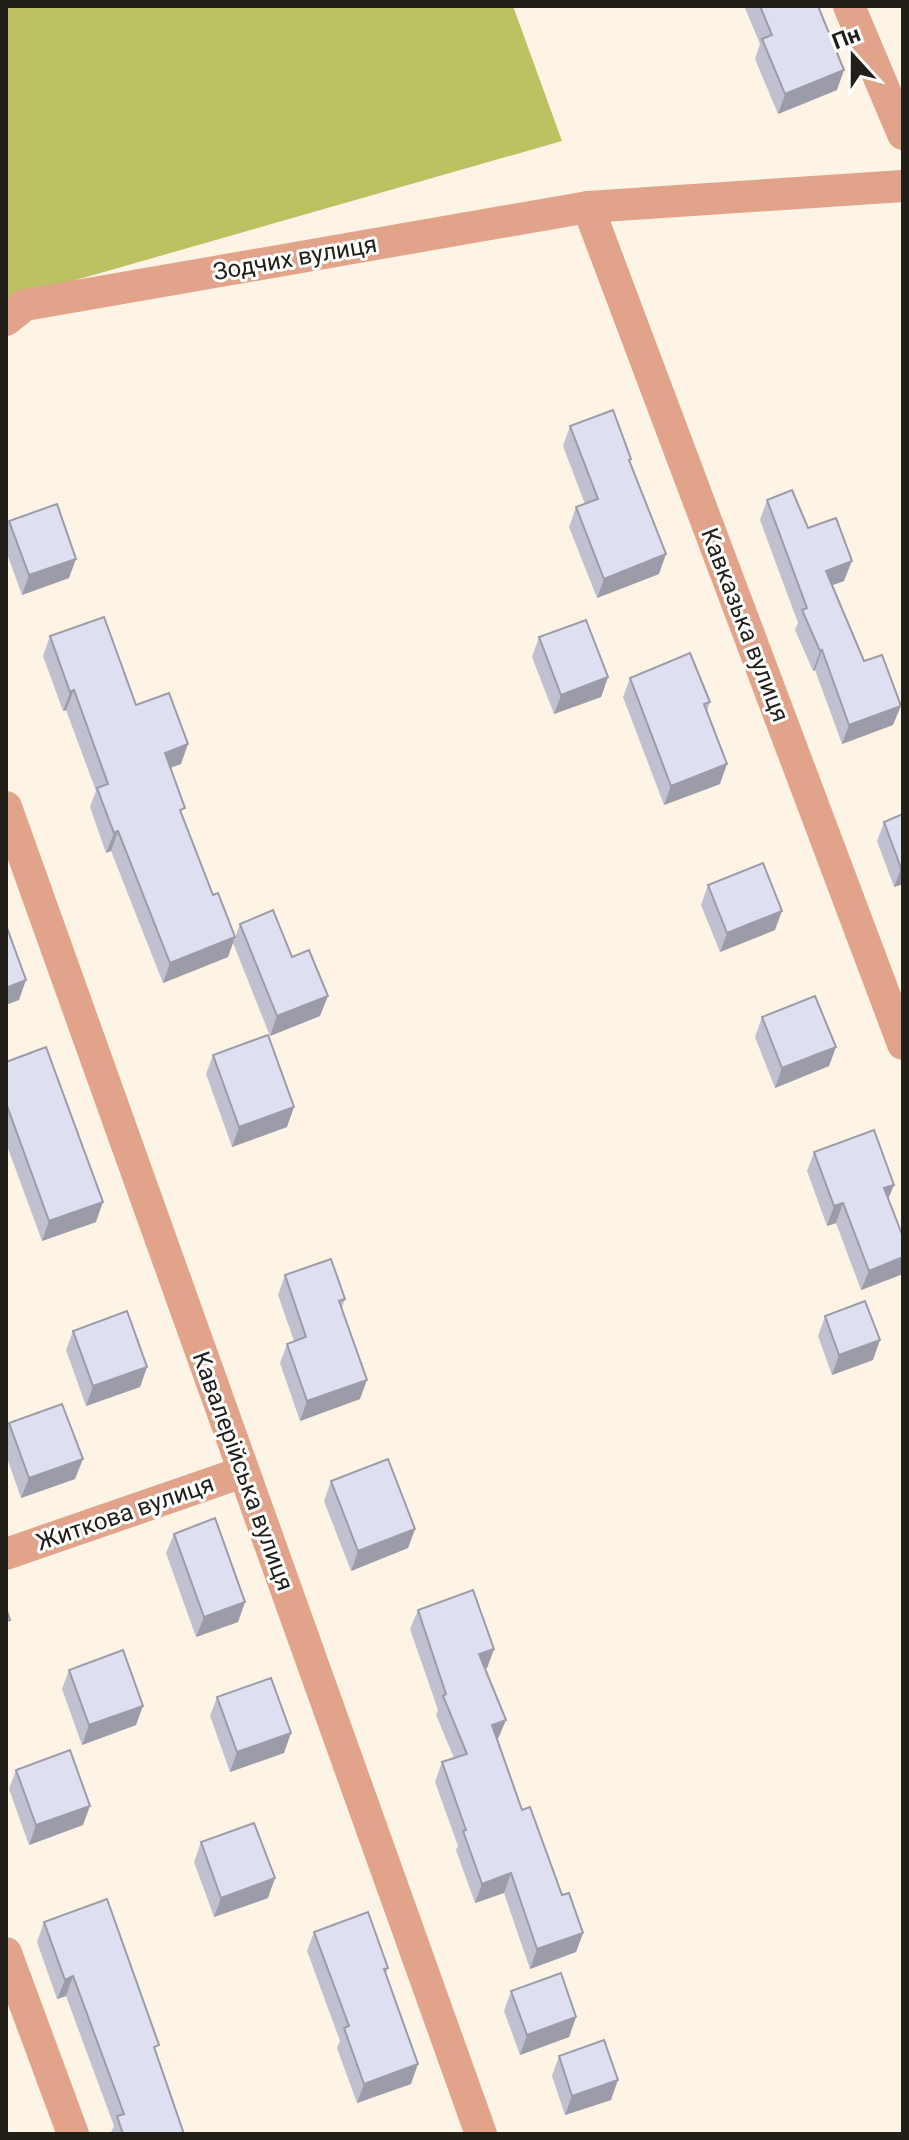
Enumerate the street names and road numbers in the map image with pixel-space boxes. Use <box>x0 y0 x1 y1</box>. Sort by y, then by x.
street label: Зодчих вулиця <box>211 230 379 286</box>
street label: Кавказька вулиця <box>695 524 795 726</box>
street label: Кавалерійська вулиця <box>187 1348 299 1594</box>
street label: Житкова вулиця <box>32 1469 218 1557</box>

